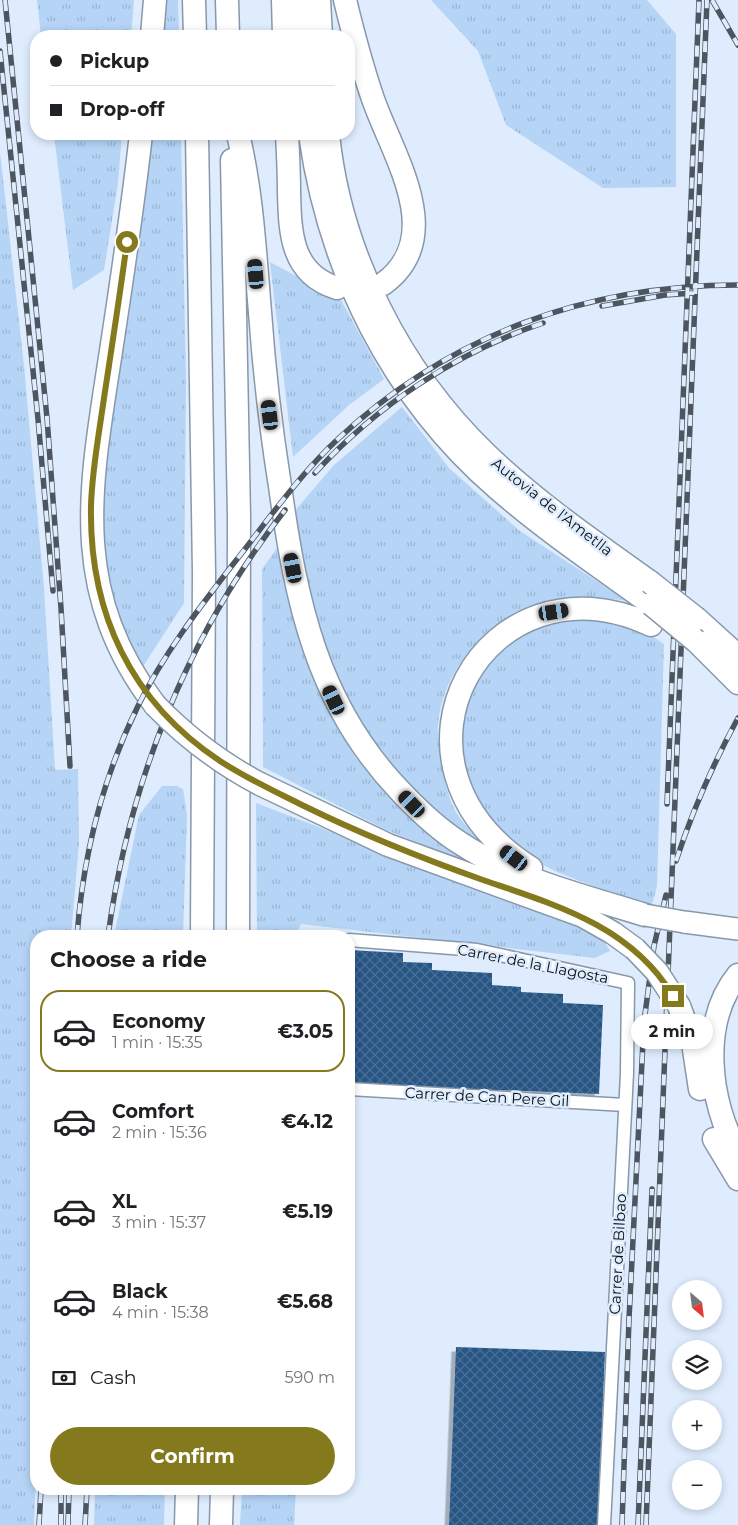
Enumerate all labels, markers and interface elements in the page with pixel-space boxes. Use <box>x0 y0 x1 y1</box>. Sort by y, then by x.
text: Pickup <box>80 50 149 73</box>
text: Drop-off <box>80 98 164 121</box>
route start <box>116 231 138 253</box>
car <box>247 258 264 290</box>
car <box>260 399 279 431</box>
street label: Autovia de l'Ametlla <box>488 453 617 560</box>
car <box>282 552 303 584</box>
car <box>538 602 569 622</box>
car <box>320 683 347 717</box>
car <box>396 788 427 820</box>
car <box>497 843 530 873</box>
street label: Carrer de la Llagosta <box>456 940 610 987</box>
text: Choose a ride <box>50 946 207 973</box>
route end <box>662 985 684 1007</box>
icon: car <box>52 1009 97 1054</box>
text: Economy <box>112 1010 205 1033</box>
callout: 2 min <box>632 1014 714 1048</box>
text: €3.05 <box>277 1020 333 1043</box>
text: 2 min <box>649 1022 695 1041</box>
text: 1 min · 15:35 <box>112 1033 203 1052</box>
street label: Carrer de Can Pere Gil <box>404 1083 570 1110</box>
icon: car <box>52 1099 97 1144</box>
text: Comfort <box>112 1100 194 1123</box>
text: €4.12 <box>281 1110 333 1133</box>
text: 2 min · 15:36 <box>112 1123 207 1142</box>
icon: car <box>52 1189 97 1234</box>
text: XL <box>112 1190 137 1213</box>
street label: Carrer de Bilbao <box>605 1193 630 1315</box>
text: €5.19 <box>282 1200 333 1223</box>
text: 3 min · 15:37 <box>112 1213 206 1232</box>
icon: car <box>52 1279 97 1324</box>
text: Black <box>112 1280 168 1303</box>
north arrow <box>672 1280 722 1330</box>
map controls <box>672 1280 722 1510</box>
text: €5.68 <box>277 1290 333 1313</box>
text: 4 min · 15:38 <box>112 1303 209 1322</box>
button: layers <box>672 1340 722 1390</box>
icon: cash <box>50 1364 78 1392</box>
text: Cash <box>90 1366 137 1389</box>
text: 590 m <box>284 1368 335 1387</box>
button: + <box>672 1400 722 1450</box>
button: Confirm <box>50 1427 335 1485</box>
button: − <box>672 1460 722 1510</box>

